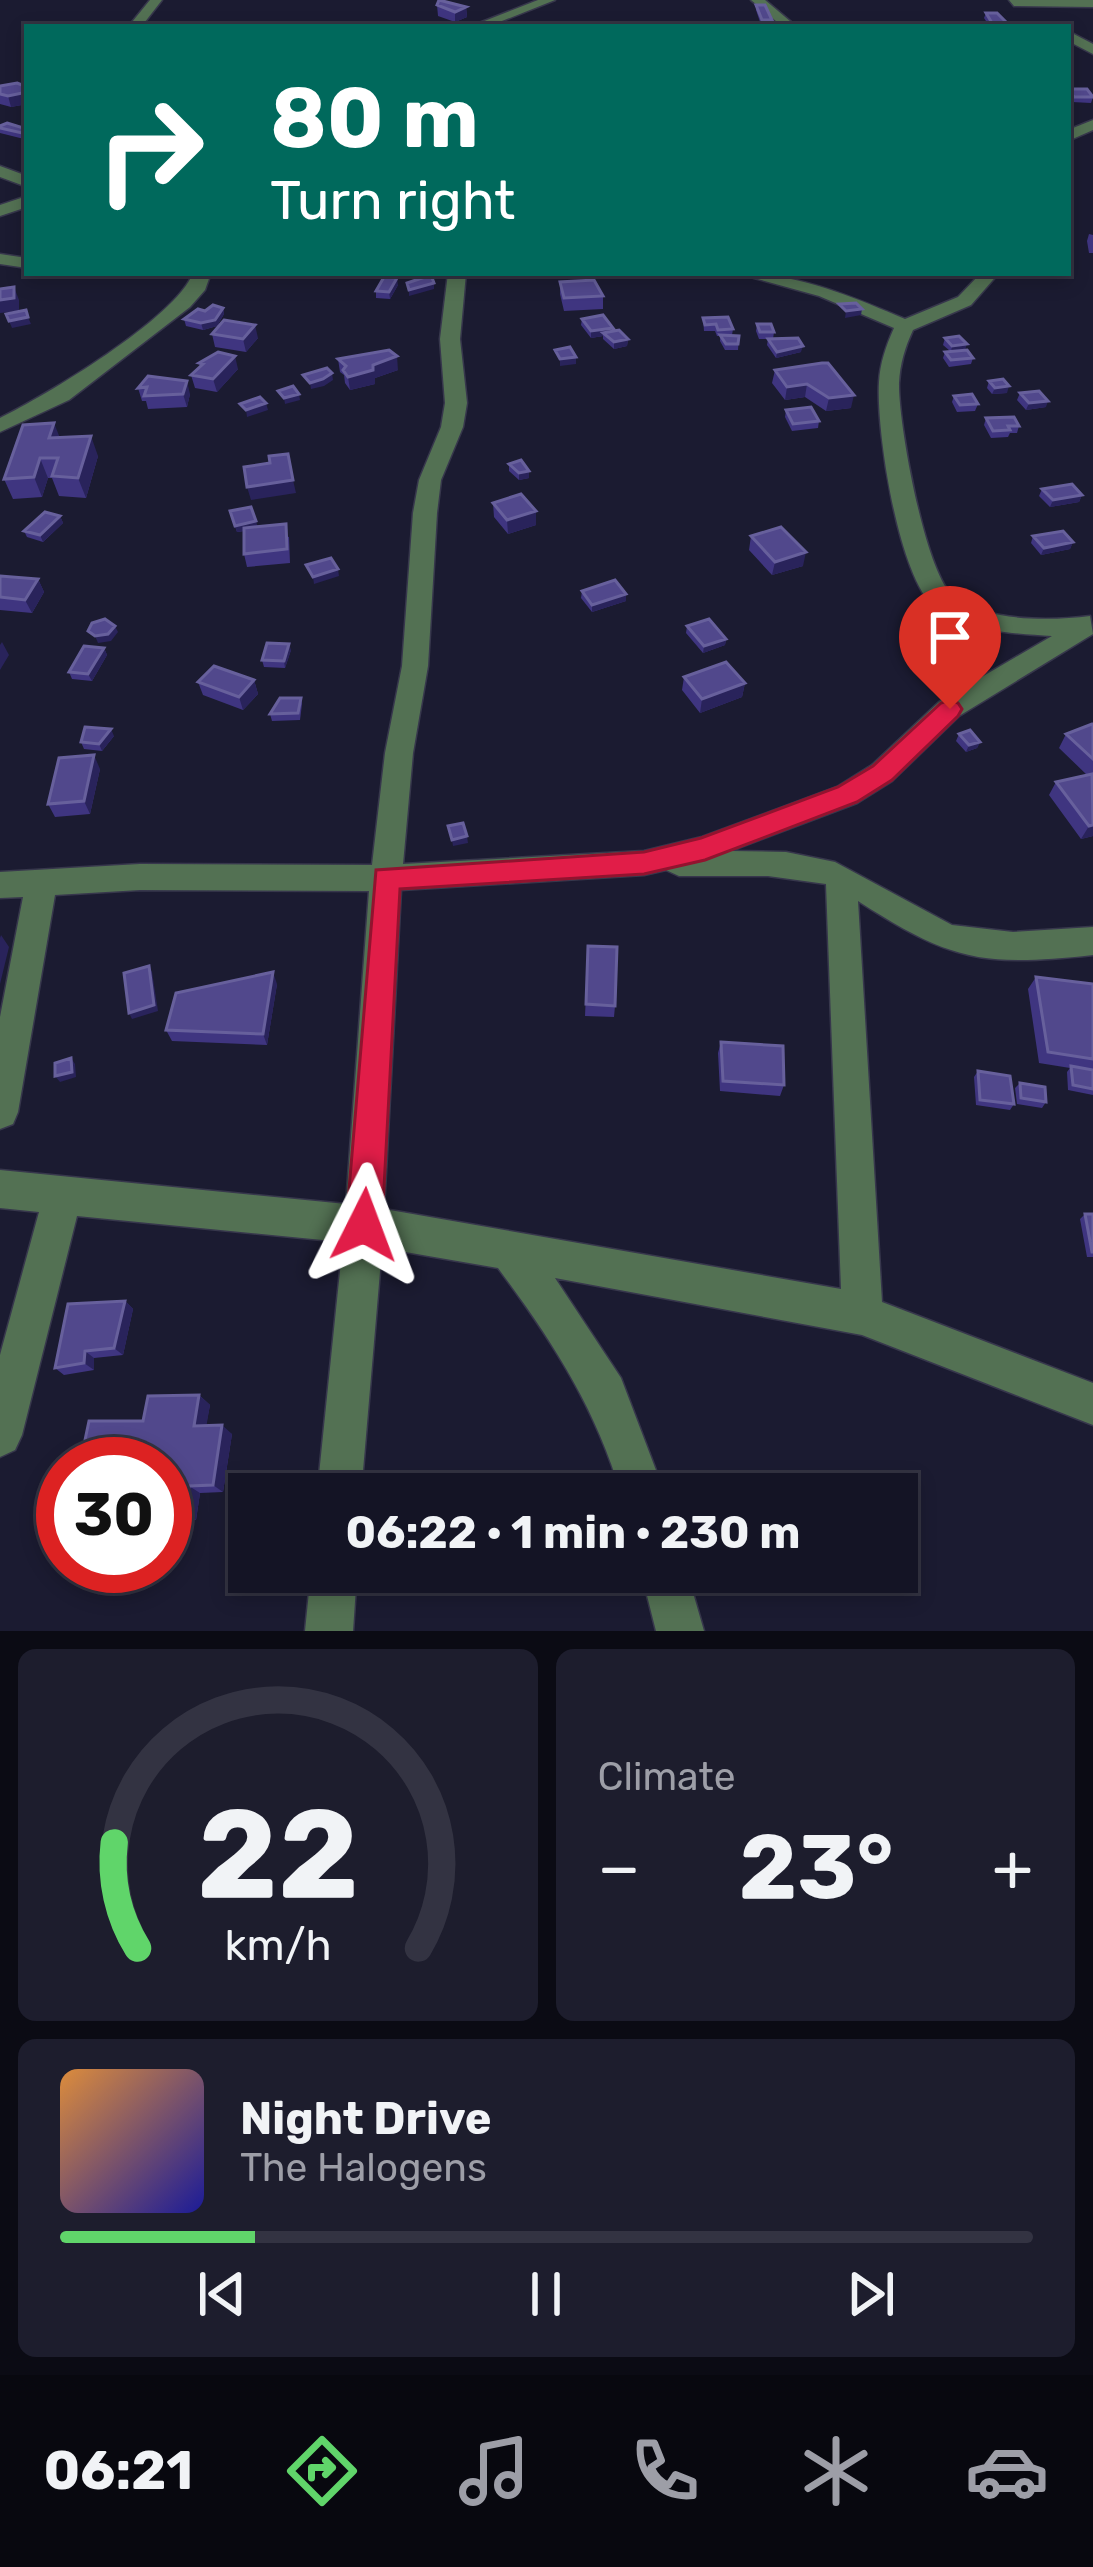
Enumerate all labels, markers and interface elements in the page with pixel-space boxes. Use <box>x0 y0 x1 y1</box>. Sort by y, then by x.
text: 80 m <box>270 68 479 168</box>
icon: right <box>72 72 228 228</box>
text: Turn right <box>270 169 515 233</box>
pin <box>899 586 1001 709</box>
icon: arrive <box>917 604 983 670</box>
position arrow <box>301 1162 427 1288</box>
speed limit sign: 30 <box>36 1437 192 1593</box>
text: 06:22 · 1 min · 230 m <box>346 1506 800 1559</box>
text: Climate <box>598 1754 736 1800</box>
text: 22 <box>197 1780 359 1928</box>
text: 23° <box>739 1814 894 1921</box>
text: − <box>598 1828 640 1907</box>
text: + <box>992 1828 1033 1907</box>
text: km/h <box>224 1920 331 1971</box>
text: Night Drive <box>240 2092 492 2145</box>
text: The Halogens <box>240 2145 487 2191</box>
icon: previous <box>189 2261 255 2327</box>
icon: pause <box>513 2261 579 2327</box>
icon: next <box>838 2261 904 2327</box>
icon: directions <box>280 2429 364 2513</box>
icon: music <box>452 2429 536 2513</box>
icon: phone <box>623 2429 707 2513</box>
icon: climate <box>794 2429 878 2513</box>
icon: car <box>965 2429 1049 2513</box>
text: 06:21 <box>44 2439 193 2503</box>

